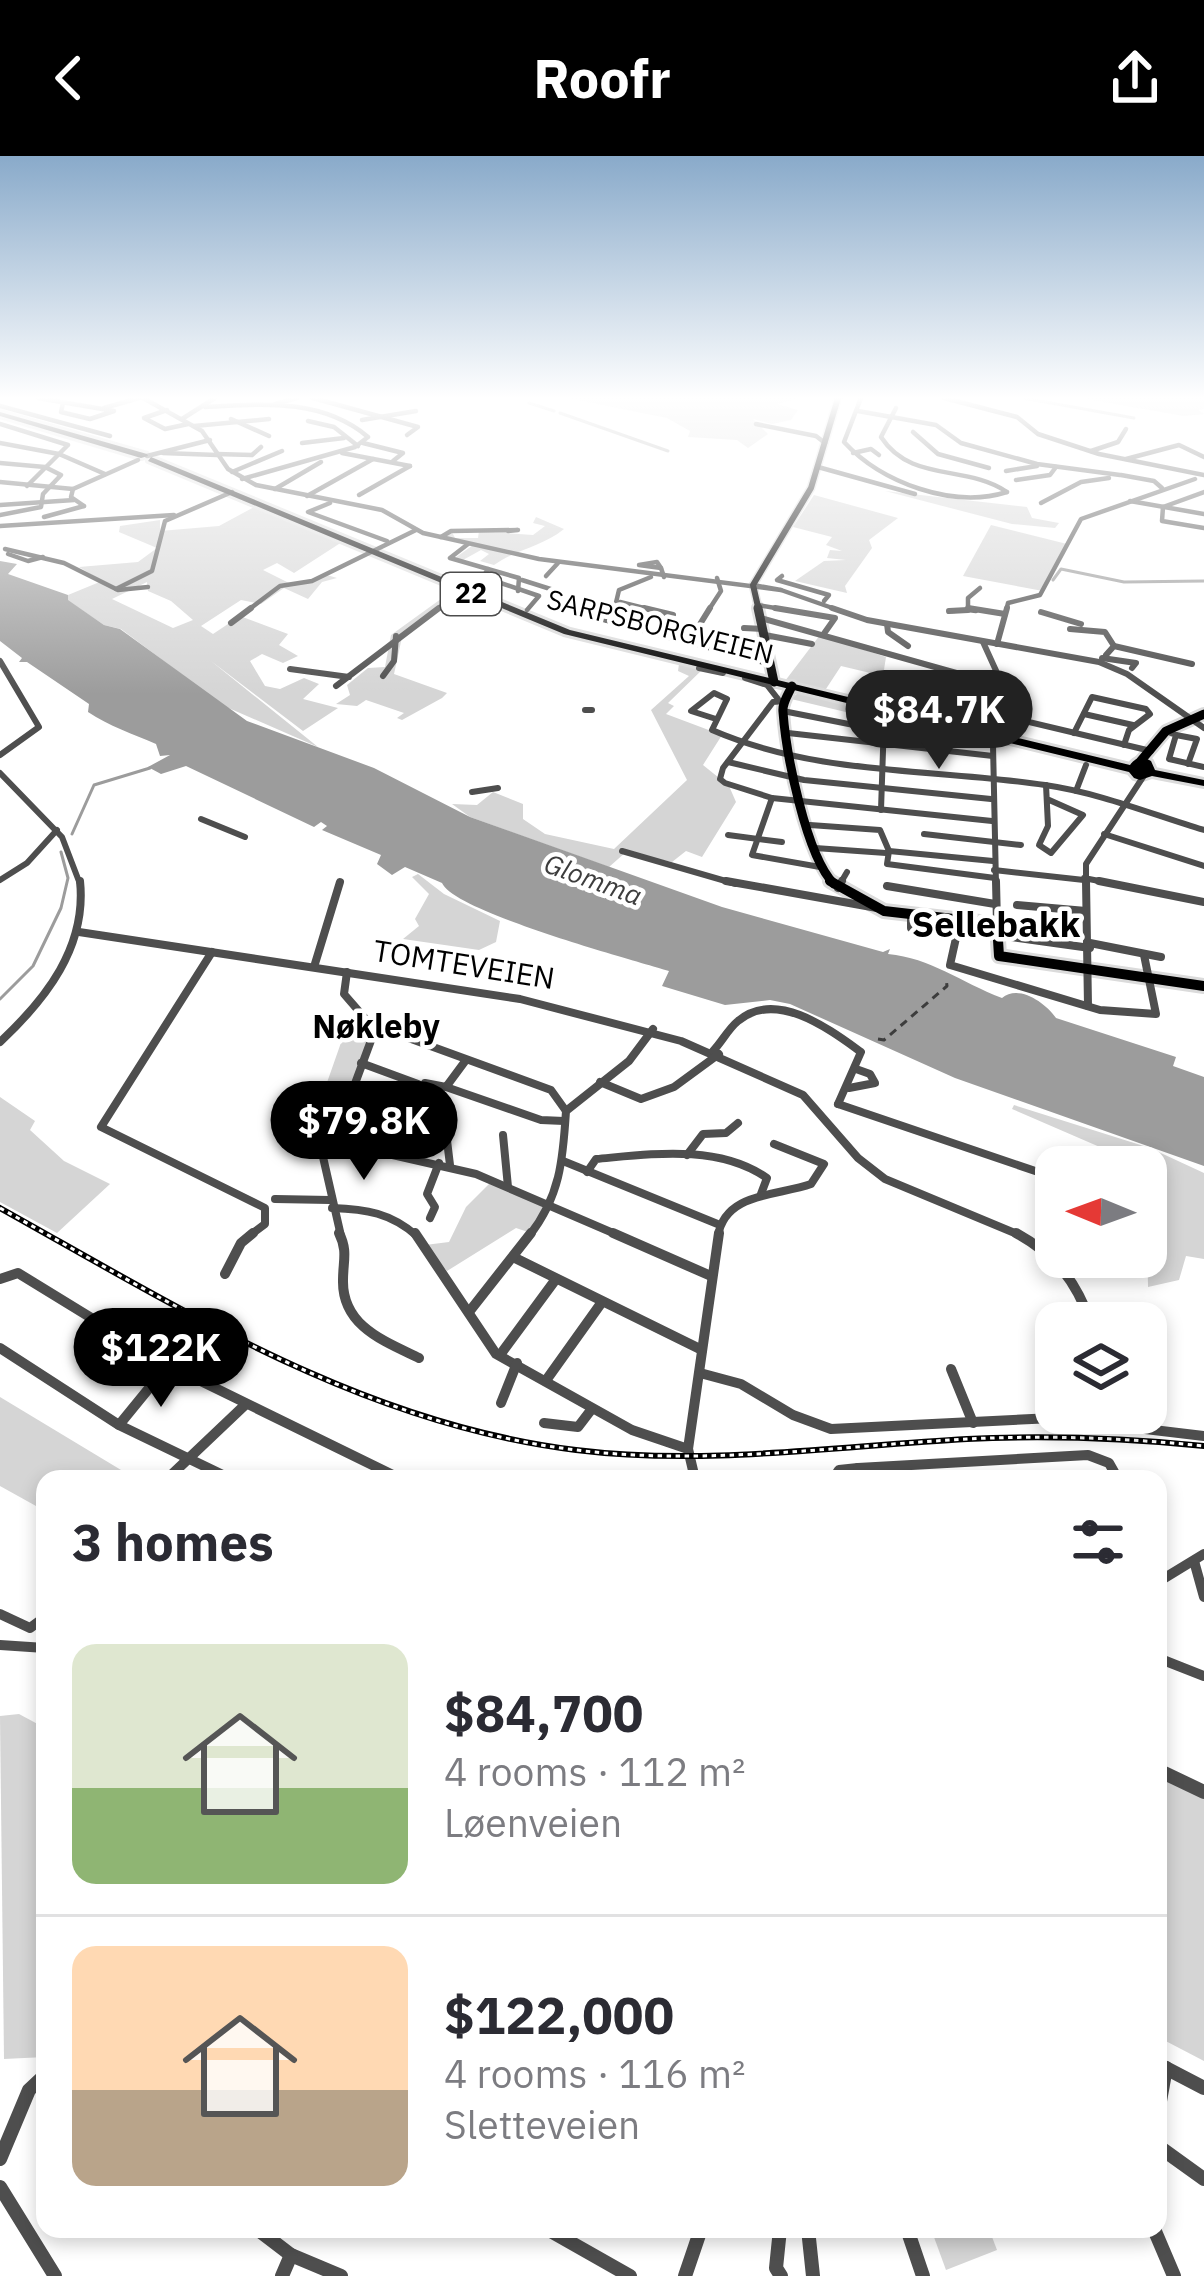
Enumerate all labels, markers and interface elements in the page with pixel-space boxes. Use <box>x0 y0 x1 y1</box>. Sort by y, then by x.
text: Roofr <box>533 43 671 113</box>
icon: back <box>36 45 102 111</box>
icon: share <box>1102 45 1168 111</box>
road number: 22 <box>441 573 501 615</box>
street label: SARPSBORGVEIEN <box>543 580 777 671</box>
pin: $84.7K <box>841 670 1037 772</box>
text: $84.7K <box>873 683 1005 734</box>
water label: Glomma <box>540 845 647 912</box>
district label: Sellebakk <box>912 900 1080 947</box>
street label: TOMTEVEIEN <box>371 930 558 997</box>
district label: Nøkleby <box>312 1004 440 1047</box>
pin: $79.8K <box>266 1081 462 1183</box>
text: $79.8K <box>298 1094 430 1145</box>
north arrow <box>1035 1146 1167 1278</box>
map controls <box>1035 1146 1167 1434</box>
button: layers <box>1035 1302 1167 1434</box>
pin: $122K <box>77 1308 245 1410</box>
text: $122K <box>101 1321 221 1372</box>
text: 3 homes <box>72 1509 274 1575</box>
icon: filters <box>1065 1509 1131 1575</box>
text: $84,700 <box>444 1680 643 1746</box>
icon: home <box>168 1692 312 1836</box>
text: 4 rooms · 112 m² <box>444 1746 746 1797</box>
text: Løenveien <box>444 1797 622 1848</box>
text: $122,000 <box>444 1982 674 2048</box>
icon: home <box>168 1994 312 2138</box>
text: 4 rooms · 116 m² <box>444 2048 746 2099</box>
text: Sletteveien <box>444 2099 640 2150</box>

